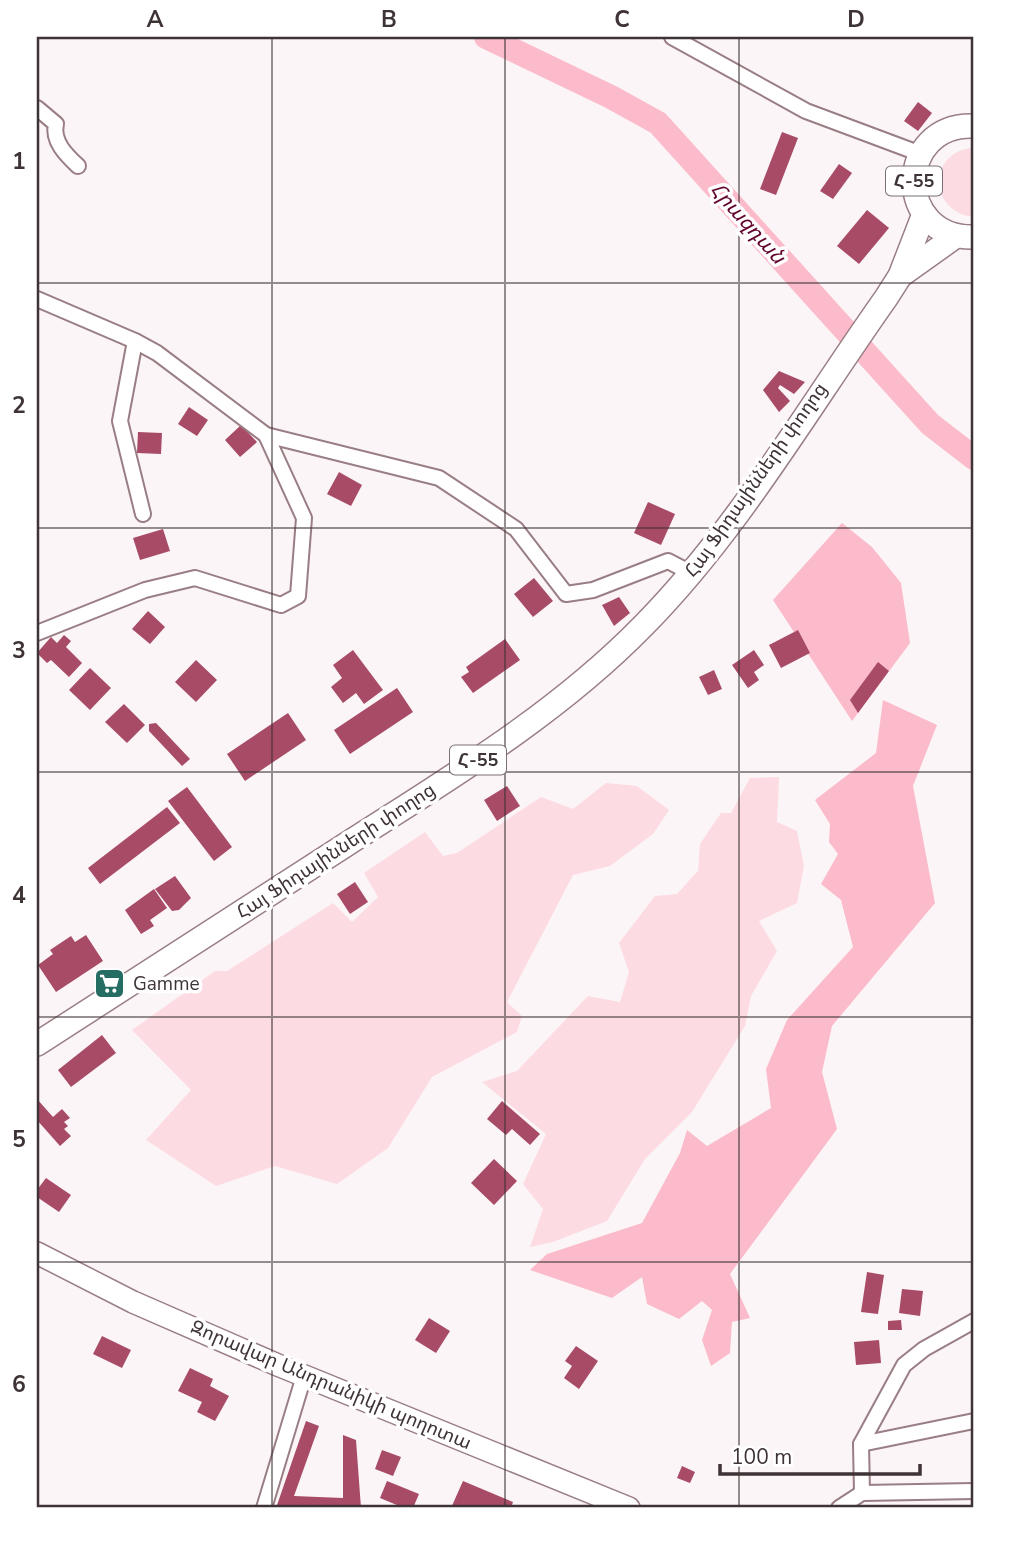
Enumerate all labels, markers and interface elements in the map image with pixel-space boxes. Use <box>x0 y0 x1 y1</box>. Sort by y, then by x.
text: A <box>146 4 164 35</box>
text: B <box>381 4 397 35</box>
text: C <box>614 4 630 35</box>
text: D <box>847 4 865 35</box>
text: 1 <box>12 146 26 177</box>
road number: Հ-55 <box>886 166 942 196</box>
water label: Հրազդան <box>704 176 793 271</box>
street label: Հայ Ֆիդայինների փողոց <box>679 377 833 583</box>
text: 2 <box>12 390 26 421</box>
text: 3 <box>12 635 26 666</box>
road number: Հ-55 <box>450 746 506 774</box>
street label: Հայ Ֆիդայինների փողոց <box>232 777 440 925</box>
text: 4 <box>12 880 26 911</box>
supermarket icon: Gamme <box>93 967 127 1001</box>
place label: Gamme <box>133 971 200 997</box>
text: 5 <box>12 1124 26 1155</box>
street label: Զորավար Անդրանիկի պողոտա <box>187 1314 475 1456</box>
text: 6 <box>12 1369 26 1400</box>
scale bar <box>720 1433 920 1477</box>
text: 100 m <box>731 1443 792 1471</box>

